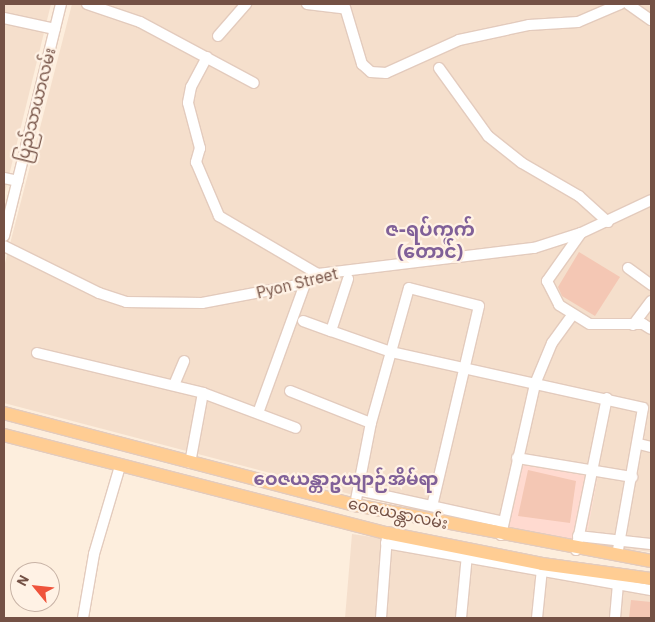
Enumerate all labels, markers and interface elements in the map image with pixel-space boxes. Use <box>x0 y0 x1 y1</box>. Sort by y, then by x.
street label: ပြည်သာယာလမ်း <box>13 46 59 164</box>
district label: ဇ-ရပ်ကွက် (တောင်) <box>385 219 475 263</box>
street label: Pyon Street <box>254 264 340 302</box>
district label: ဝေဇယန္တာဥယျာဉ်အိမ်ရာ <box>254 468 438 490</box>
street label: ဝေဇယန္တာလမ်း <box>346 493 450 533</box>
north arrow <box>10 562 60 612</box>
text: N <box>12 572 33 589</box>

